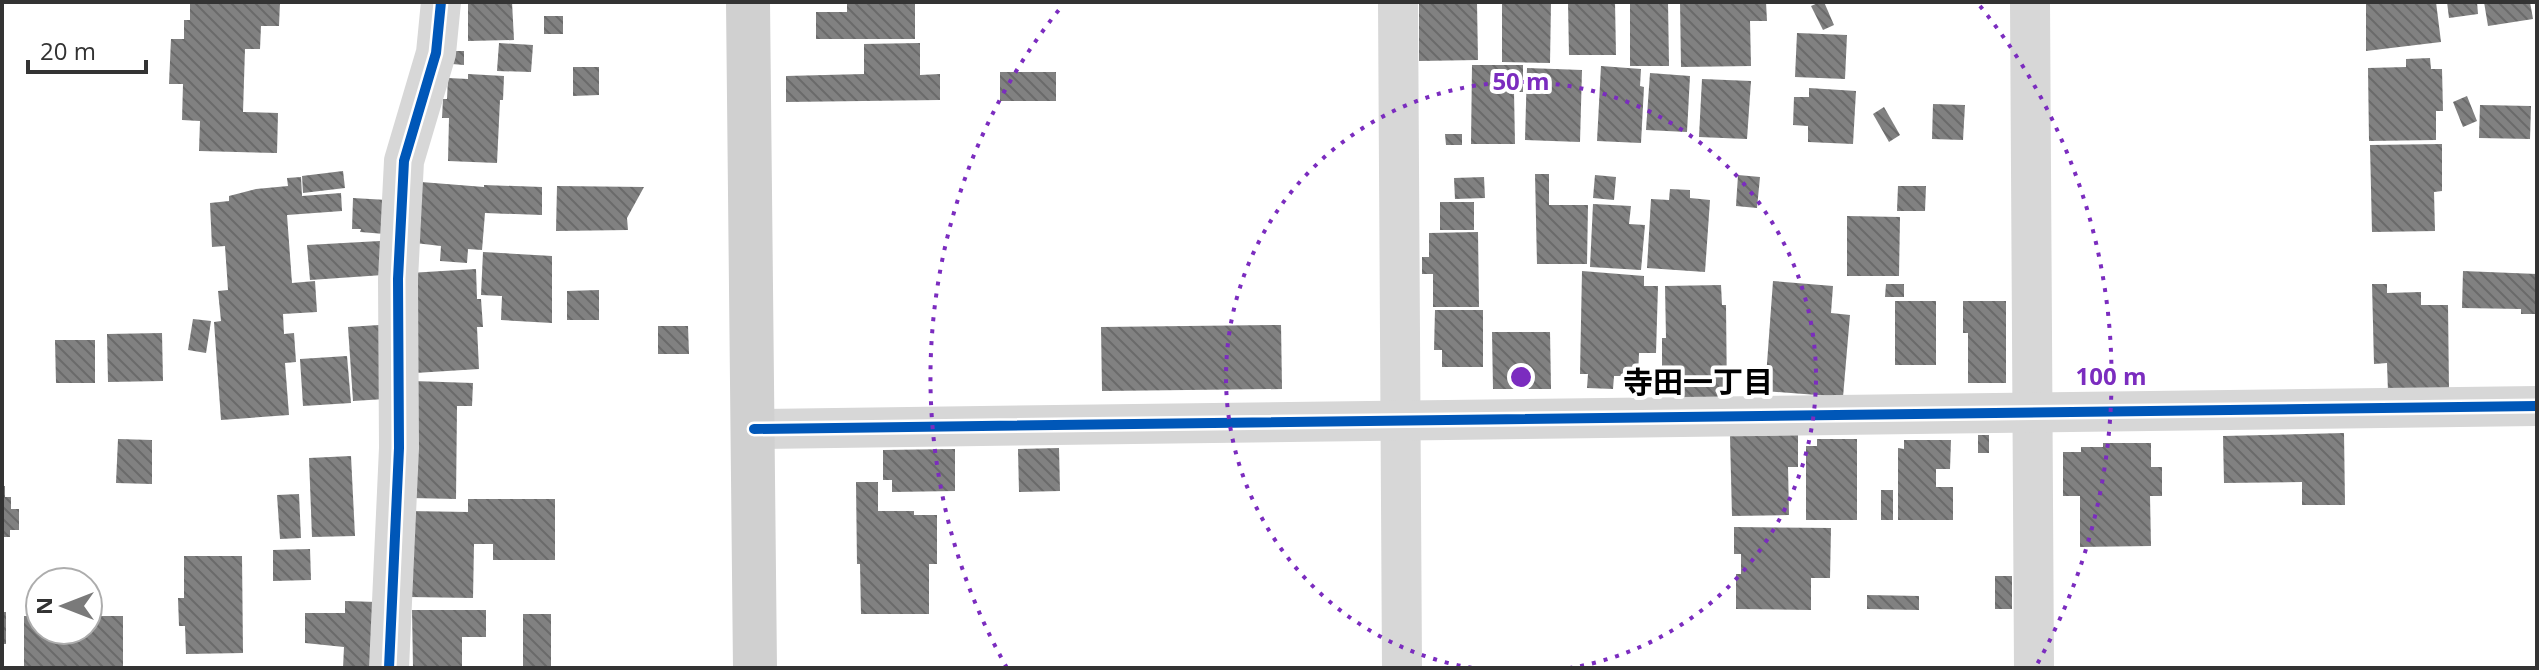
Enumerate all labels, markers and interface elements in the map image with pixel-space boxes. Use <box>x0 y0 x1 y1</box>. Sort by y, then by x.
scale bar <box>28 24 146 74</box>
text: 20 m <box>40 34 96 67</box>
text: 50 m <box>1492 64 1550 97</box>
text: 100 m <box>2076 359 2146 392</box>
district label: 寺田一丁目 <box>1623 361 1773 402</box>
centre of rings <box>1507 363 1535 391</box>
north arrow <box>24 566 104 646</box>
text: N <box>28 597 58 615</box>

